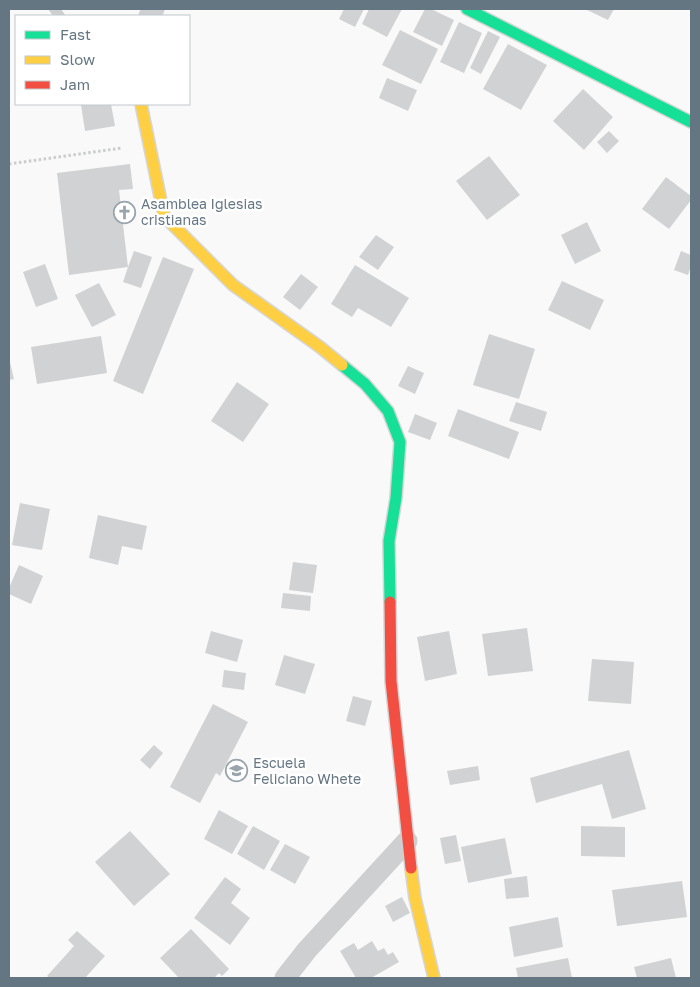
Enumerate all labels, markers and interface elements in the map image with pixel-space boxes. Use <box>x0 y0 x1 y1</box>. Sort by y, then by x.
legend <box>15 15 190 105</box>
text: Fast <box>60 25 91 43</box>
text: Slow <box>60 50 95 68</box>
text: Jam <box>60 75 90 93</box>
place label: Asamblea Iglesias cristianas <box>141 195 262 228</box>
church icon: Asamblea Iglesias cristianas <box>113 200 137 224</box>
place label: Escuela Feliciano Whete <box>253 754 361 787</box>
school or university icon: Escuela Feliciano Whete <box>225 759 249 783</box>

